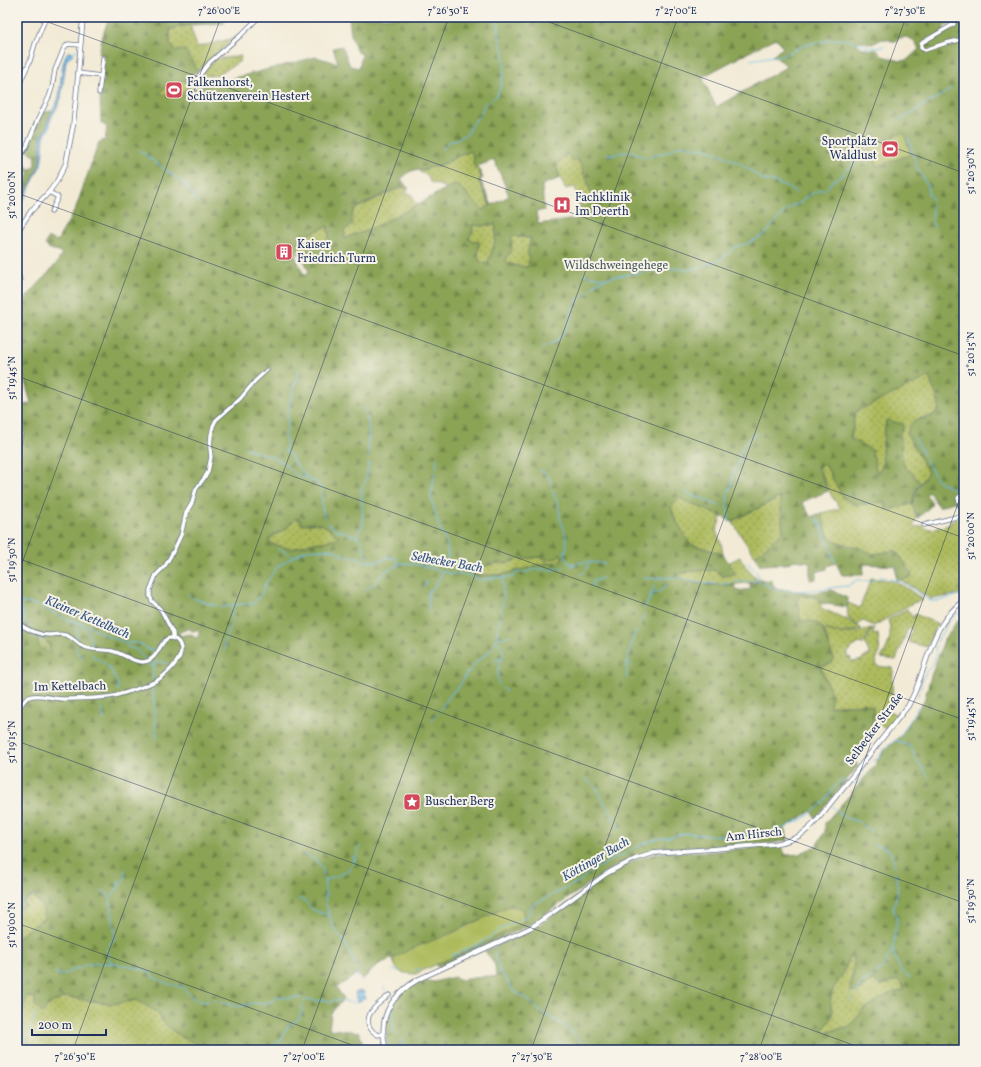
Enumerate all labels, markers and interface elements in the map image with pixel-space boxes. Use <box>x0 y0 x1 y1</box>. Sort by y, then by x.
text: 7°26'00"E <box>198 4 240 18</box>
text: 7°26'30"E <box>427 4 469 18</box>
text: 7°27'00"E <box>655 4 697 18</box>
text: 7°27'30"E <box>885 4 925 18</box>
place label: Falkenhorst, Schützenverein Hestert <box>187 75 310 105</box>
sports icon: Falkenhorst, Schützenverein Hestert <box>164 80 184 100</box>
place label: Sportplatz Waldlust <box>822 134 877 164</box>
sports icon: Sportplatz Waldlust <box>880 139 900 159</box>
text: 51°20'30"N <box>964 147 978 194</box>
text: 51°20'00"N <box>5 170 19 219</box>
place label: Fachklinik Im Deerth <box>575 190 631 220</box>
hospital icon: Fachklinik Im Deerth <box>552 195 572 215</box>
place label: Kaiser Friedrich Turm <box>297 237 377 267</box>
building icon: Kaiser Friedrich Turm <box>274 242 294 262</box>
park label: Wildschweingehege <box>564 258 669 274</box>
text: 51°20'15"N <box>964 331 978 376</box>
text: 51°19'45"N <box>5 356 19 400</box>
text: 51°20'00"N <box>964 511 978 560</box>
text: 51°19'30"N <box>5 537 19 582</box>
water label: Selbecker Bach <box>410 548 485 578</box>
water label: Kleiner Kettelbach <box>42 592 133 644</box>
street label: Im Kettelbach <box>33 678 107 696</box>
street label: Selbecker Straße <box>842 689 908 769</box>
text: 51°19'45"N <box>964 697 978 741</box>
text: 51°19'15"N <box>5 720 19 763</box>
place icon: Buscher Berg <box>402 792 422 812</box>
place label: Buscher Berg <box>425 794 494 810</box>
street label: Am Hirsch <box>725 824 783 846</box>
water label: Köttinger Bach <box>559 833 633 887</box>
text: 51°19'30"N <box>964 878 978 923</box>
text: 51°19'00"N <box>5 901 19 948</box>
scale bar <box>32 1011 106 1037</box>
text: 200 m <box>38 1018 72 1034</box>
text: 7°26'30"E <box>54 1050 96 1064</box>
text: 7°27'00"E <box>283 1050 325 1064</box>
text: 7°27'30"E <box>512 1050 552 1064</box>
text: 7°28'00"E <box>740 1050 782 1064</box>

